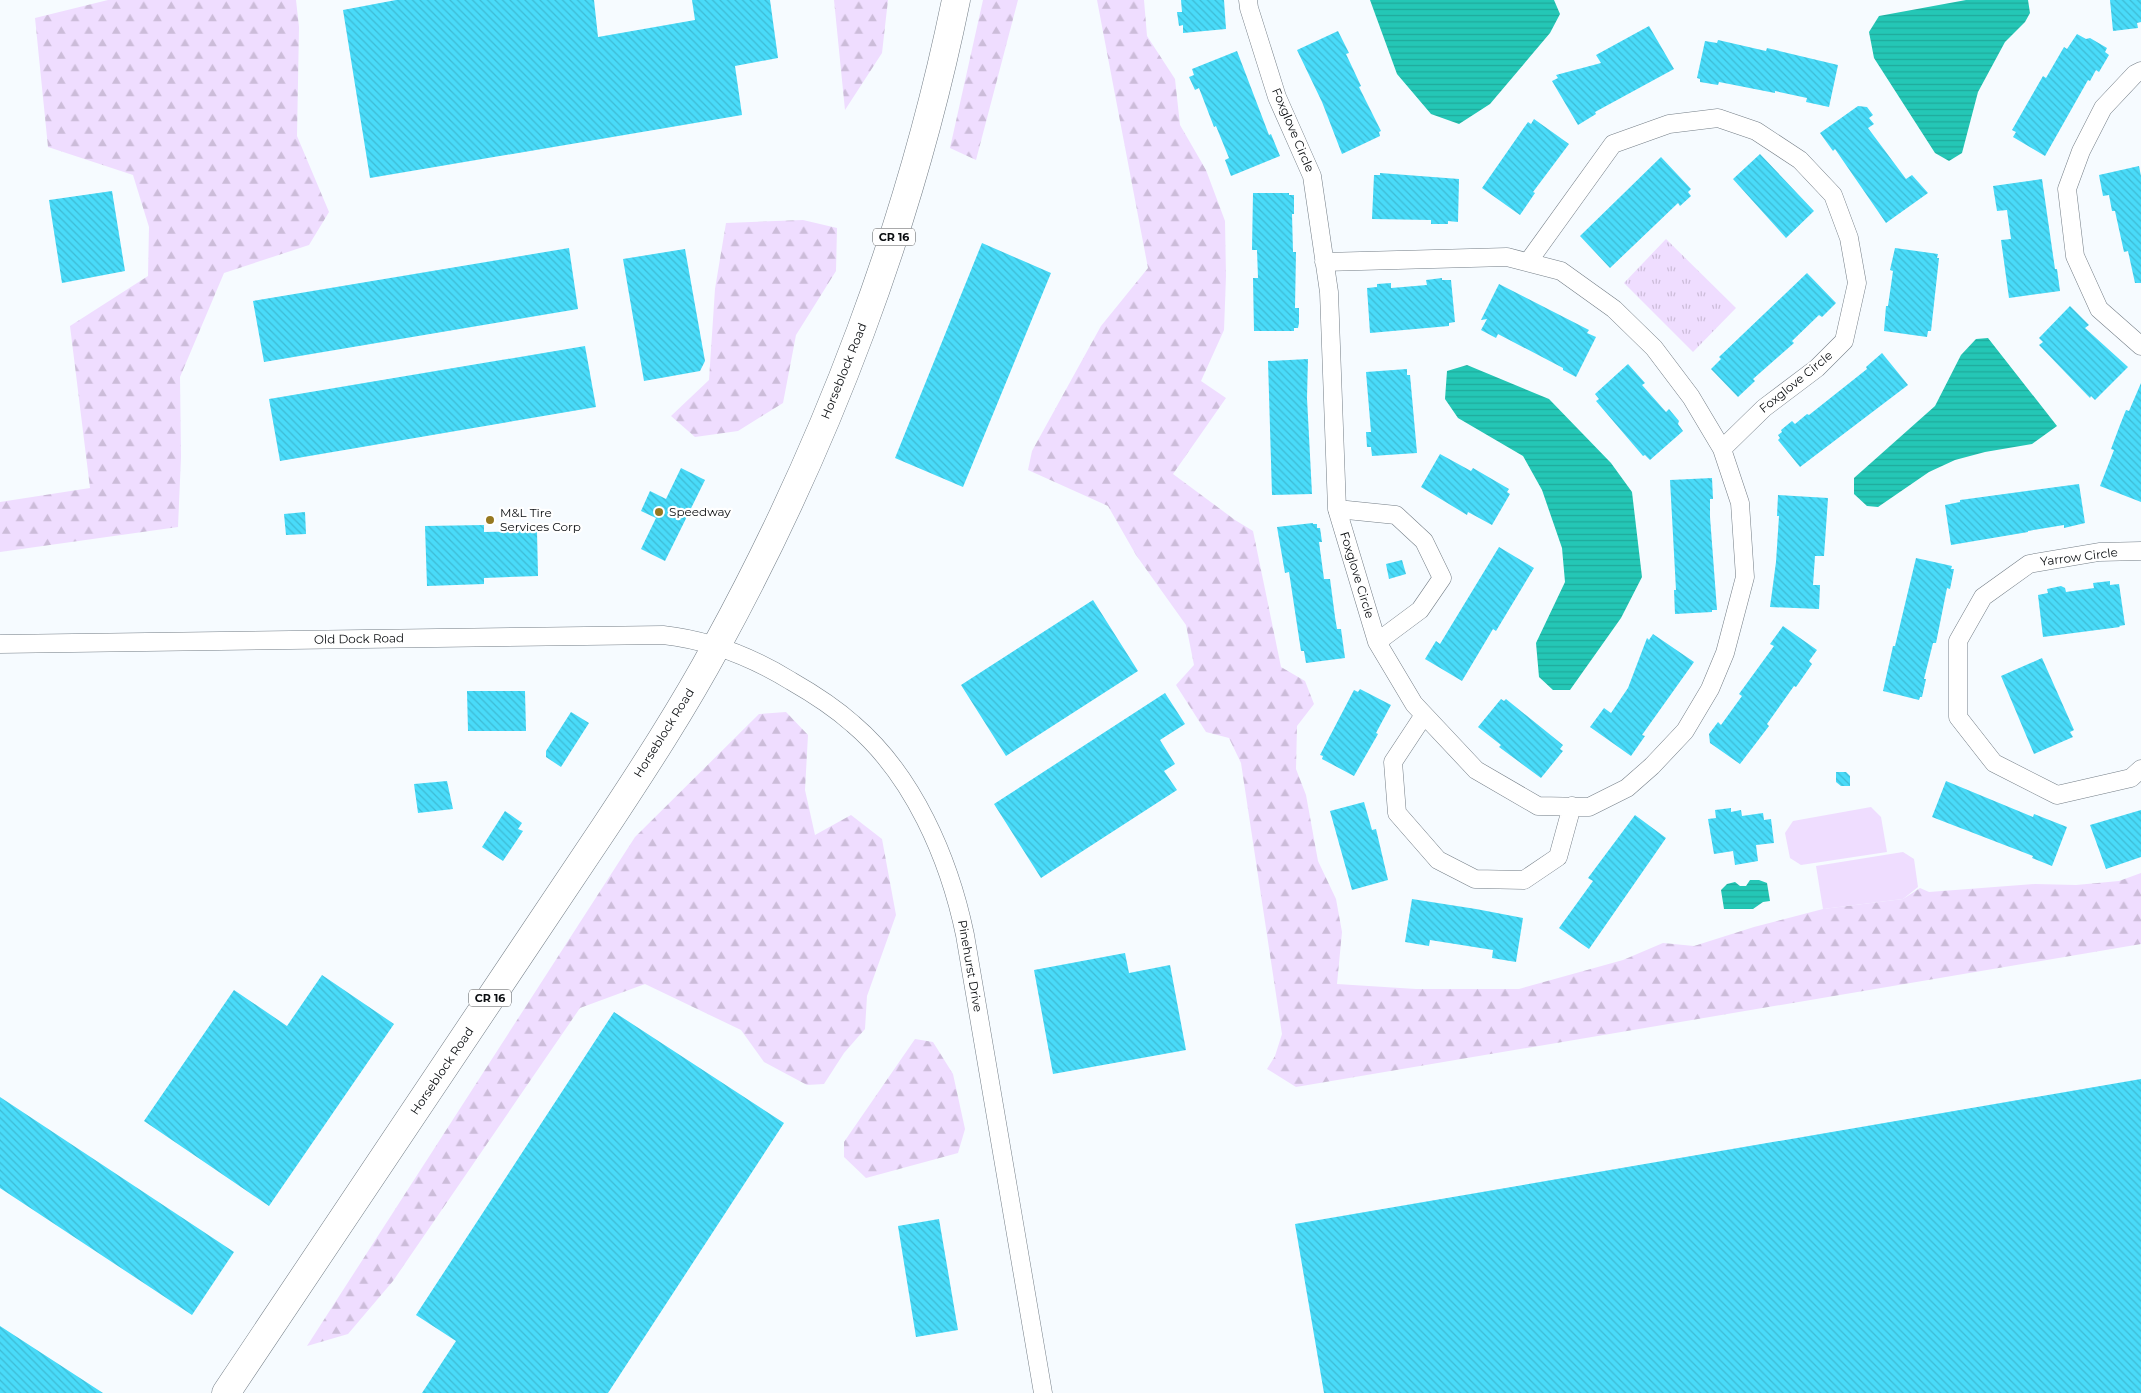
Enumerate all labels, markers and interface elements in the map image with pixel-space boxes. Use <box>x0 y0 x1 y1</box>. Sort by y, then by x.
street label: Foxglove Circle <box>1269 85 1318 174</box>
road number: CR 16 <box>873 228 915 246</box>
street label: Horseblock Road <box>817 321 870 421</box>
street label: Foxglove Circle <box>1756 347 1835 416</box>
place label: Speedway <box>669 504 731 519</box>
place label: M&L Tire Services Corp <box>500 505 581 534</box>
marker: Speedway <box>653 506 665 518</box>
marker: M&L Tire Services Corp <box>484 514 496 526</box>
street label: Foxglove Circle <box>1337 530 1378 620</box>
street label: Yarrow Circle <box>2039 544 2119 569</box>
street label: Old Dock Road <box>314 630 404 647</box>
street label: Horseblock Road <box>630 685 697 780</box>
street label: Pinehurst Drive <box>955 919 986 1013</box>
road number: CR 16 <box>469 990 511 1006</box>
street label: Horseblock Road <box>407 1024 476 1117</box>

